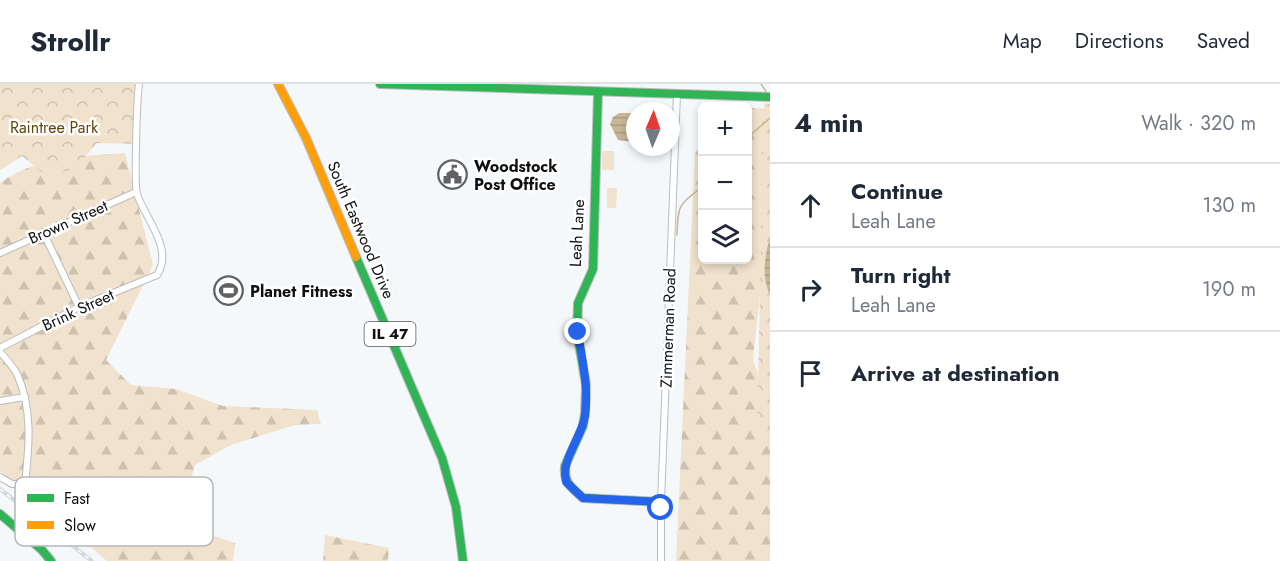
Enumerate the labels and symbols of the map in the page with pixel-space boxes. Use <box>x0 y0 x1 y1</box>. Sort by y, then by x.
north arrow <box>626 102 680 156</box>
park label: Raintree Park <box>10 116 99 139</box>
place label: Woodstock Post Office <box>474 155 558 196</box>
street label: South Eastwood Drive <box>322 158 400 302</box>
public building icon: Woodstock Post Office <box>437 159 469 191</box>
street label: Brown Street <box>25 194 112 250</box>
street label: Leah Lane <box>564 199 590 267</box>
street label: Zimmerman Road <box>654 268 682 388</box>
sports icon: Planet Fitness <box>213 275 245 307</box>
place label: Planet Fitness <box>250 280 352 303</box>
street label: Brink Street <box>38 283 118 337</box>
route end <box>564 318 590 344</box>
road number: IL 47 <box>364 322 416 346</box>
legend <box>15 477 213 546</box>
text: Fast <box>64 487 90 510</box>
route start <box>647 494 673 520</box>
text: Slow <box>64 514 96 537</box>

